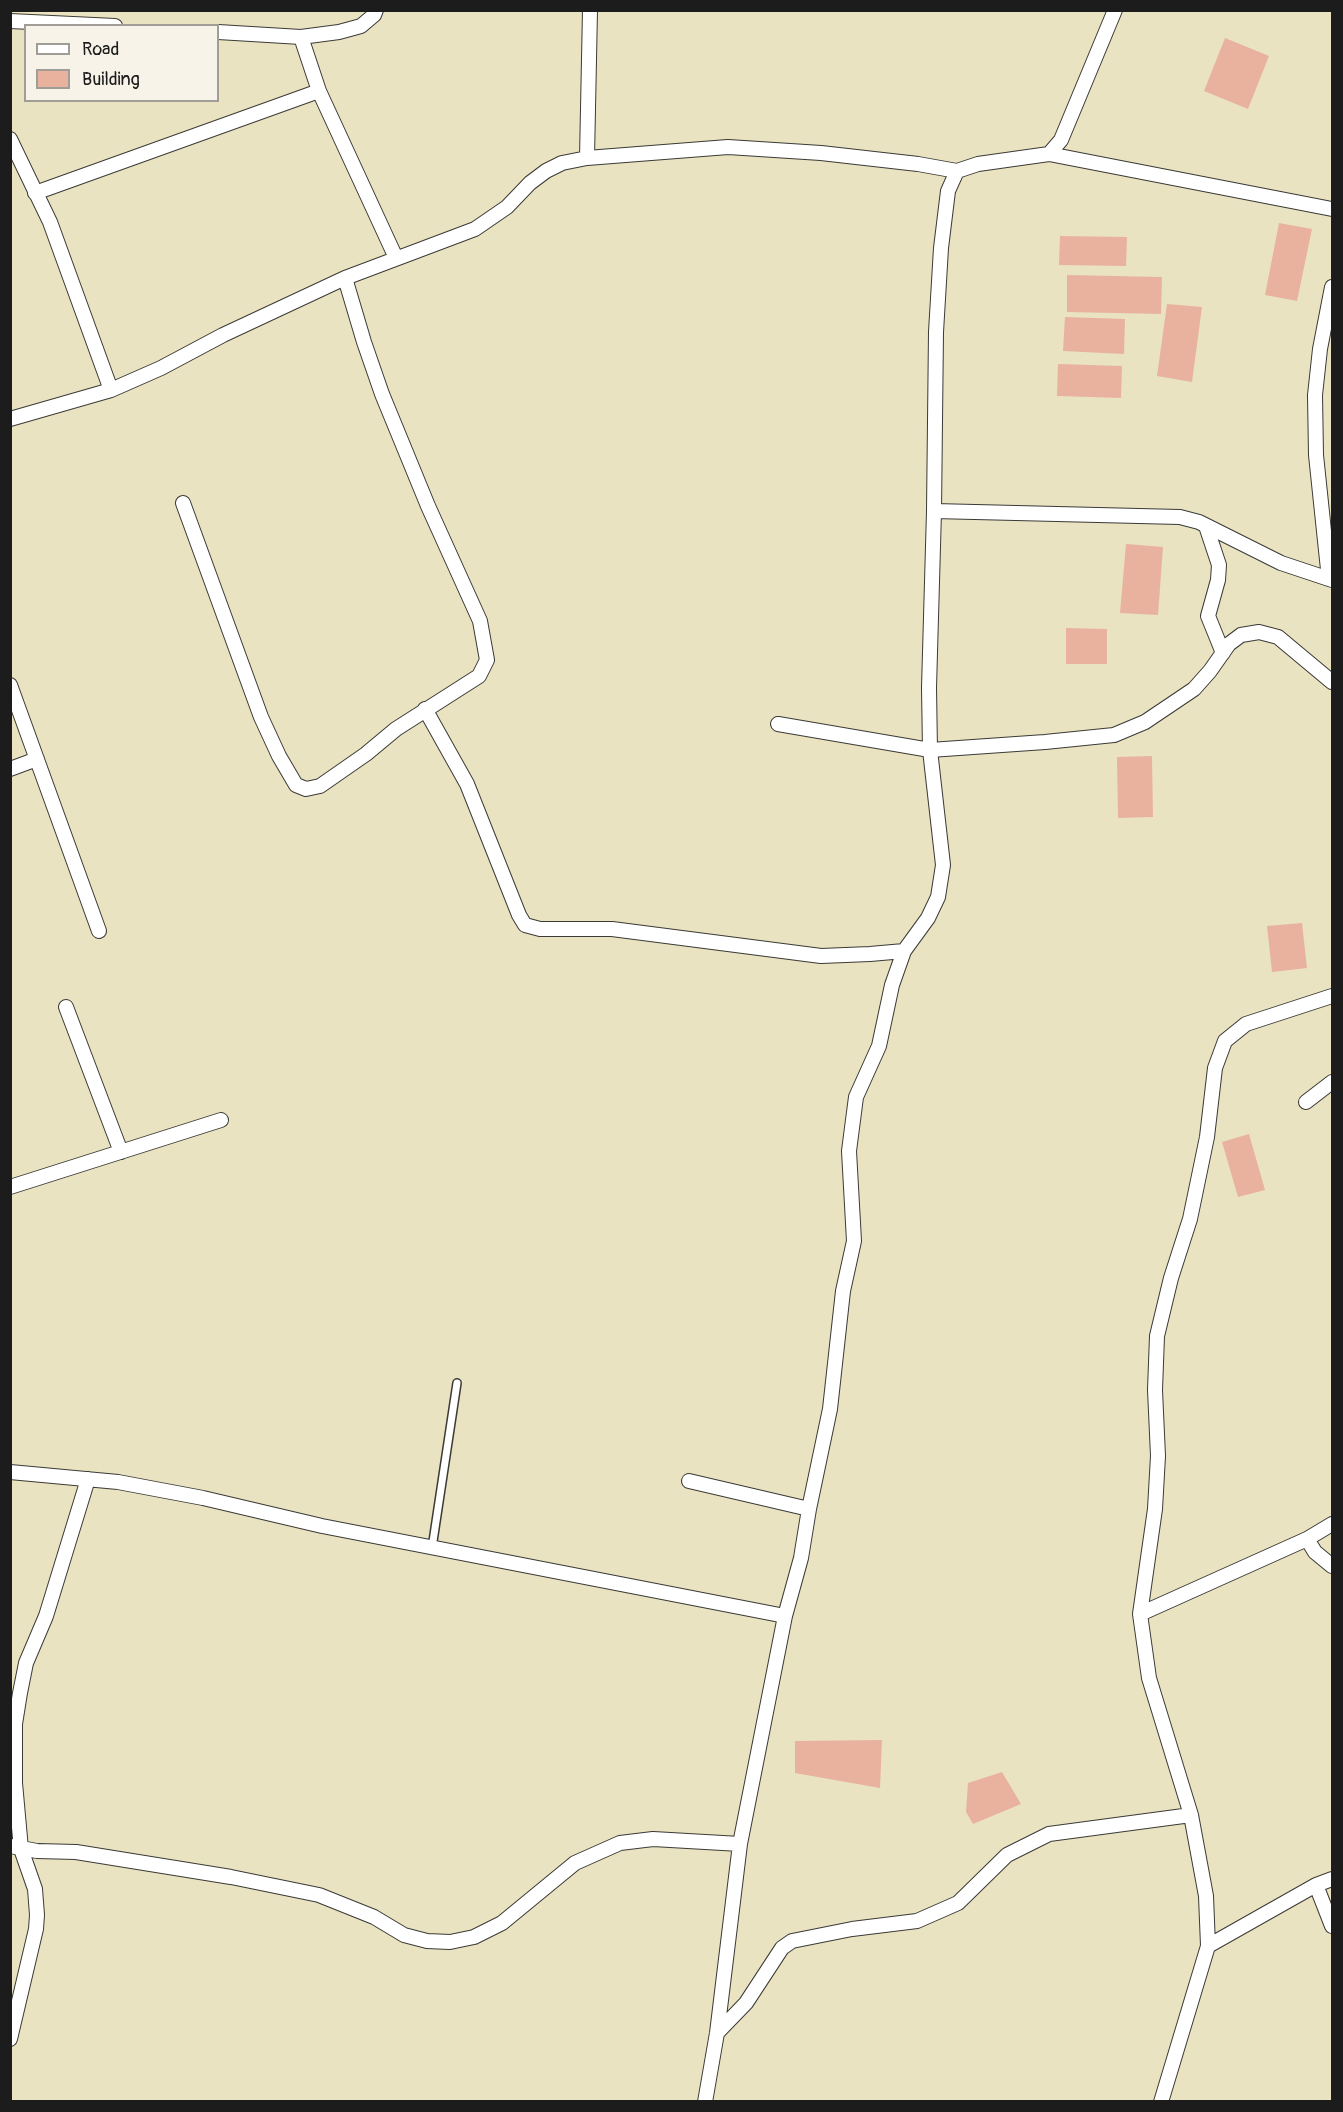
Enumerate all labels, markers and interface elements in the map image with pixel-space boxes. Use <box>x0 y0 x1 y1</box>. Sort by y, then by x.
legend <box>24 24 219 102</box>
text: Road <box>82 38 119 61</box>
text: Building <box>82 68 140 91</box>

